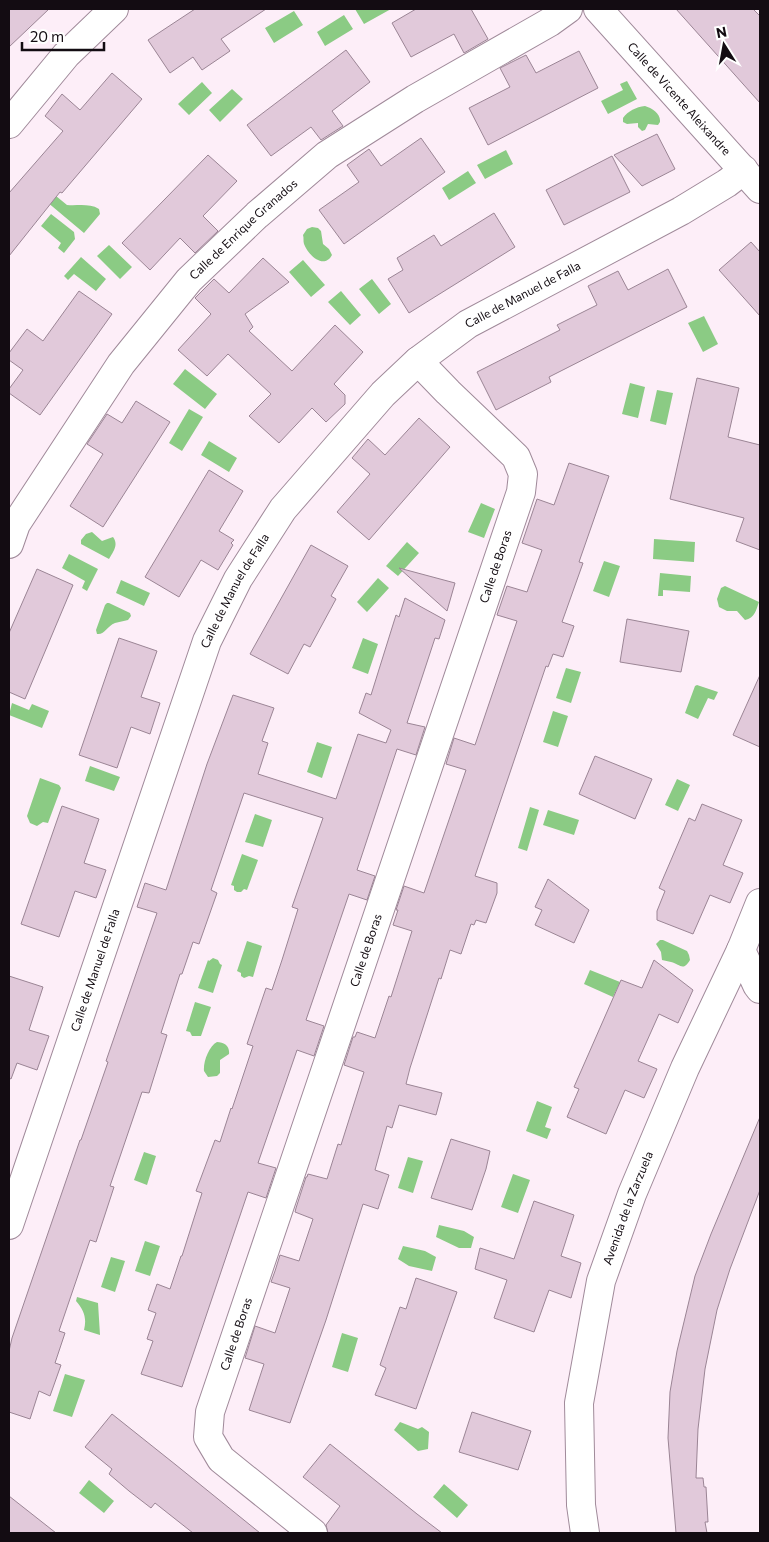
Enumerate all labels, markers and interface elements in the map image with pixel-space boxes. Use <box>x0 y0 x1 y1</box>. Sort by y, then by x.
scale bar <box>22 20 105 52</box>
north arrow <box>699 20 749 70</box>
text: N <box>715 22 728 41</box>
text: 20 m <box>30 27 64 45</box>
street label: Calle de Vicente Aleixandre <box>625 39 734 158</box>
street label: Calle de Enrique Granados <box>186 176 300 282</box>
street label: Calle de Manuel de Falla <box>462 258 583 330</box>
street label: Calle de Boras <box>476 528 514 605</box>
street label: Calle de Manuel de Falla <box>197 531 271 650</box>
street label: Calle de Manuel de Falla <box>67 907 122 1033</box>
street label: Calle de Boras <box>346 912 384 988</box>
street label: Avenida de la Zarzuela <box>599 1149 655 1266</box>
street label: Calle de Boras <box>217 1295 254 1372</box>

